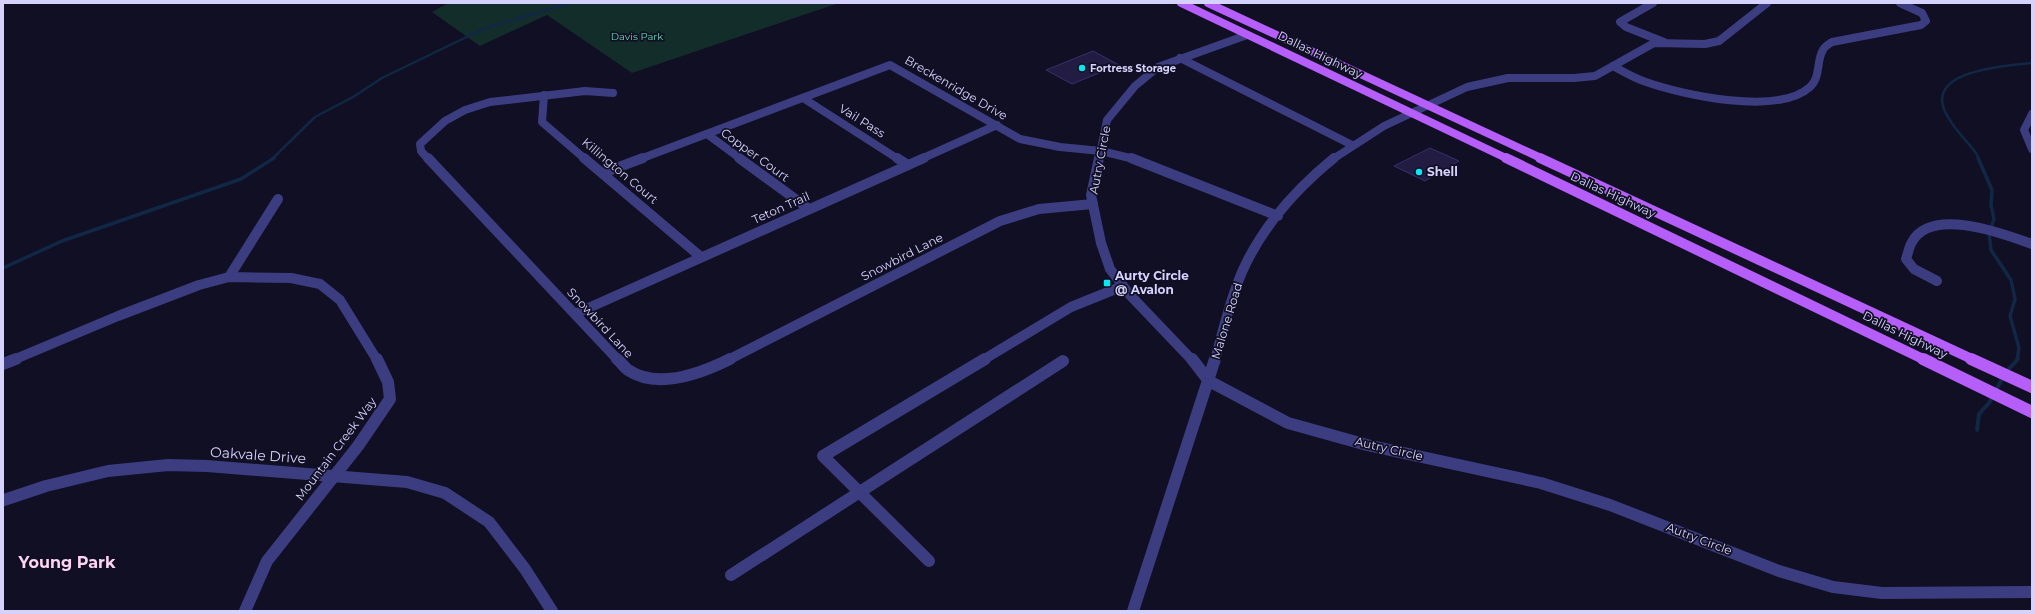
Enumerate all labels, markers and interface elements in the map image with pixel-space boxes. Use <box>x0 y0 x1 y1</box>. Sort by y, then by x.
street label: Dallas Highway <box>1275 28 1365 82</box>
park label: Davis Park <box>611 30 663 43</box>
street label: Breckenridge Drive <box>902 52 1010 123</box>
place label: Fortress Storage <box>1090 62 1176 75</box>
marker: Fortress Storage <box>1077 63 1087 73</box>
street label: Vail Pass <box>836 101 888 141</box>
street label: Autry Circle <box>1086 124 1113 195</box>
street label: Copper Court <box>718 125 793 185</box>
street label: Killington Court <box>579 134 662 207</box>
place label: Shell <box>1427 164 1458 179</box>
marker: Shell <box>1414 167 1424 177</box>
street label: Dallas Highway <box>1568 168 1659 221</box>
street label: Teton Trail <box>750 188 812 227</box>
street label: Snowbird Lane <box>858 229 945 284</box>
place label: Aurty Circle @ Avalon <box>1114 268 1189 297</box>
marker: Aurty Circle @ Avalon <box>1102 278 1112 288</box>
street label: Malone Road <box>1208 281 1245 361</box>
street label: Snowbird Lane <box>564 285 637 361</box>
street label: Dallas Highway <box>1860 308 1950 362</box>
street label: Mountain Creek Way <box>292 394 380 503</box>
street label: Autry Circle <box>1354 433 1425 464</box>
street label: Oakvale Drive <box>209 443 307 467</box>
street label: Autry Circle <box>1664 519 1734 558</box>
district label: Young Park <box>18 553 116 572</box>

